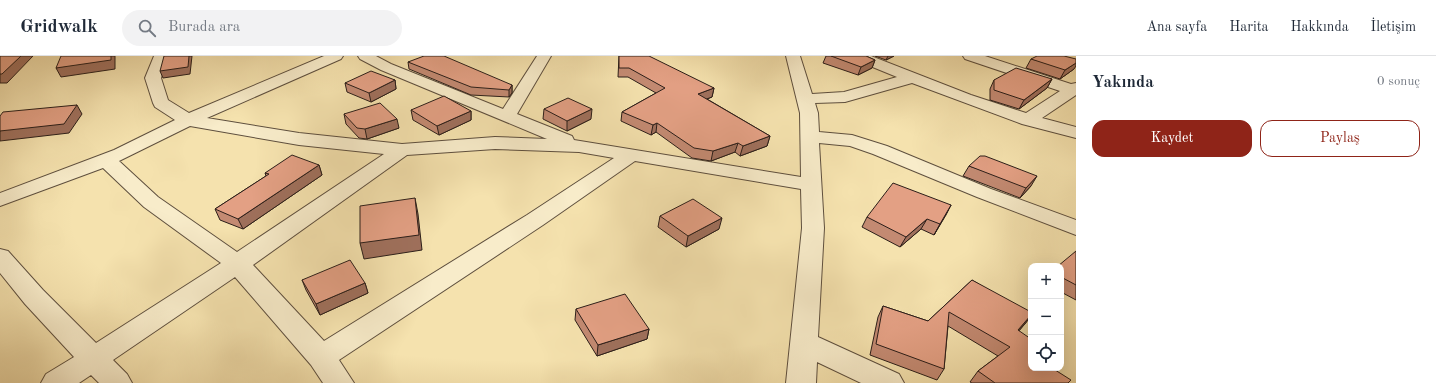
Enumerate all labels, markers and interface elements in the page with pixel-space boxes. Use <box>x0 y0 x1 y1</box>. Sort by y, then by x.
search box <box>122 10 402 46</box>
icon: search <box>136 17 158 39</box>
text: Gridwalk <box>20 18 98 37</box>
text: Burada ara <box>168 20 240 35</box>
text: Ana sayfa <box>1146 20 1207 34</box>
text: Harita <box>1229 20 1269 34</box>
text: Hakkında <box>1291 20 1349 34</box>
text: İletişim <box>1371 20 1416 34</box>
text: Yakında <box>1092 74 1154 91</box>
text: 0 sonuç <box>1377 75 1420 88</box>
button: Kaydet <box>1092 120 1252 157</box>
button: Paylaş <box>1260 120 1420 157</box>
map controls <box>1028 263 1064 371</box>
button: + <box>1028 263 1064 299</box>
button: − <box>1028 299 1064 335</box>
button: locate <box>1028 335 1064 371</box>

